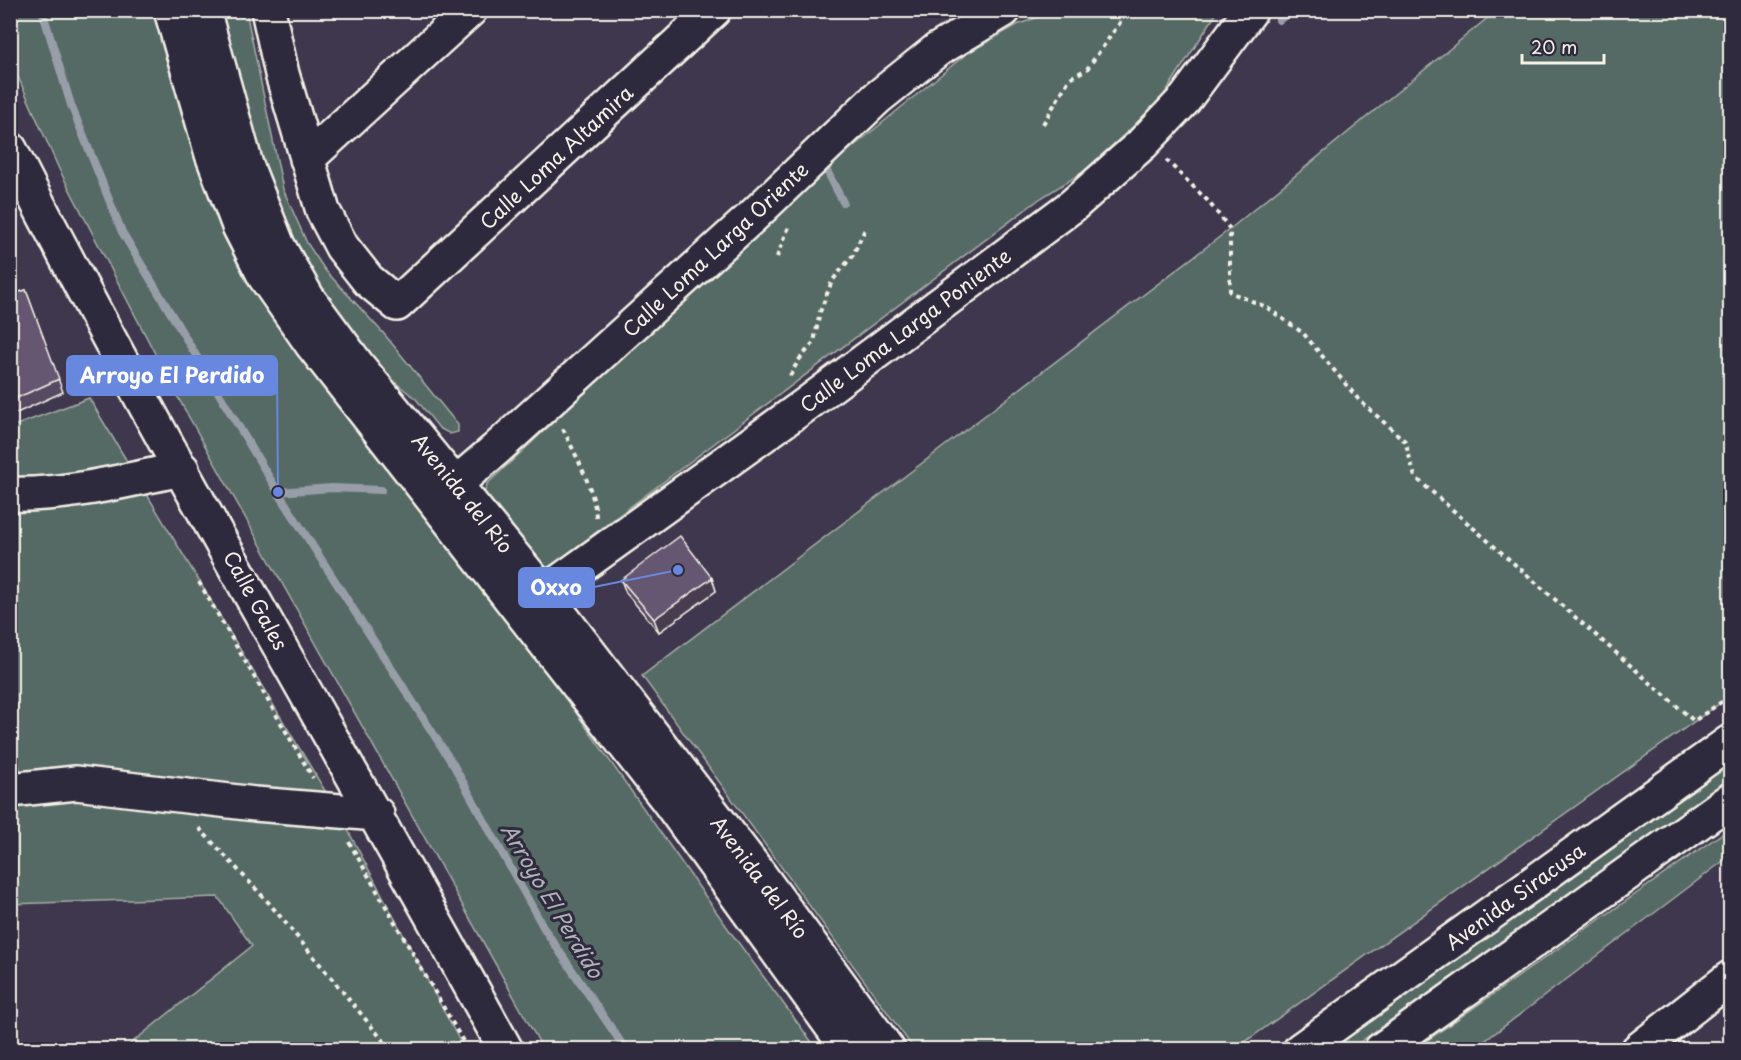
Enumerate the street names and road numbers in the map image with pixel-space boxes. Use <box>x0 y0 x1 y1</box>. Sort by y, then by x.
street label: Calle Loma Altamira <box>473 78 640 236</box>
street label: Calle Loma Larga Oriente <box>615 154 815 344</box>
street label: Calle Loma Larga Poniente <box>793 240 1017 420</box>
street label: Avenida del Río <box>405 426 521 560</box>
street label: Calle Gales <box>216 545 296 655</box>
street label: Avenida del Río <box>704 809 816 945</box>
street label: Avenida Siracusa <box>1439 835 1591 957</box>

